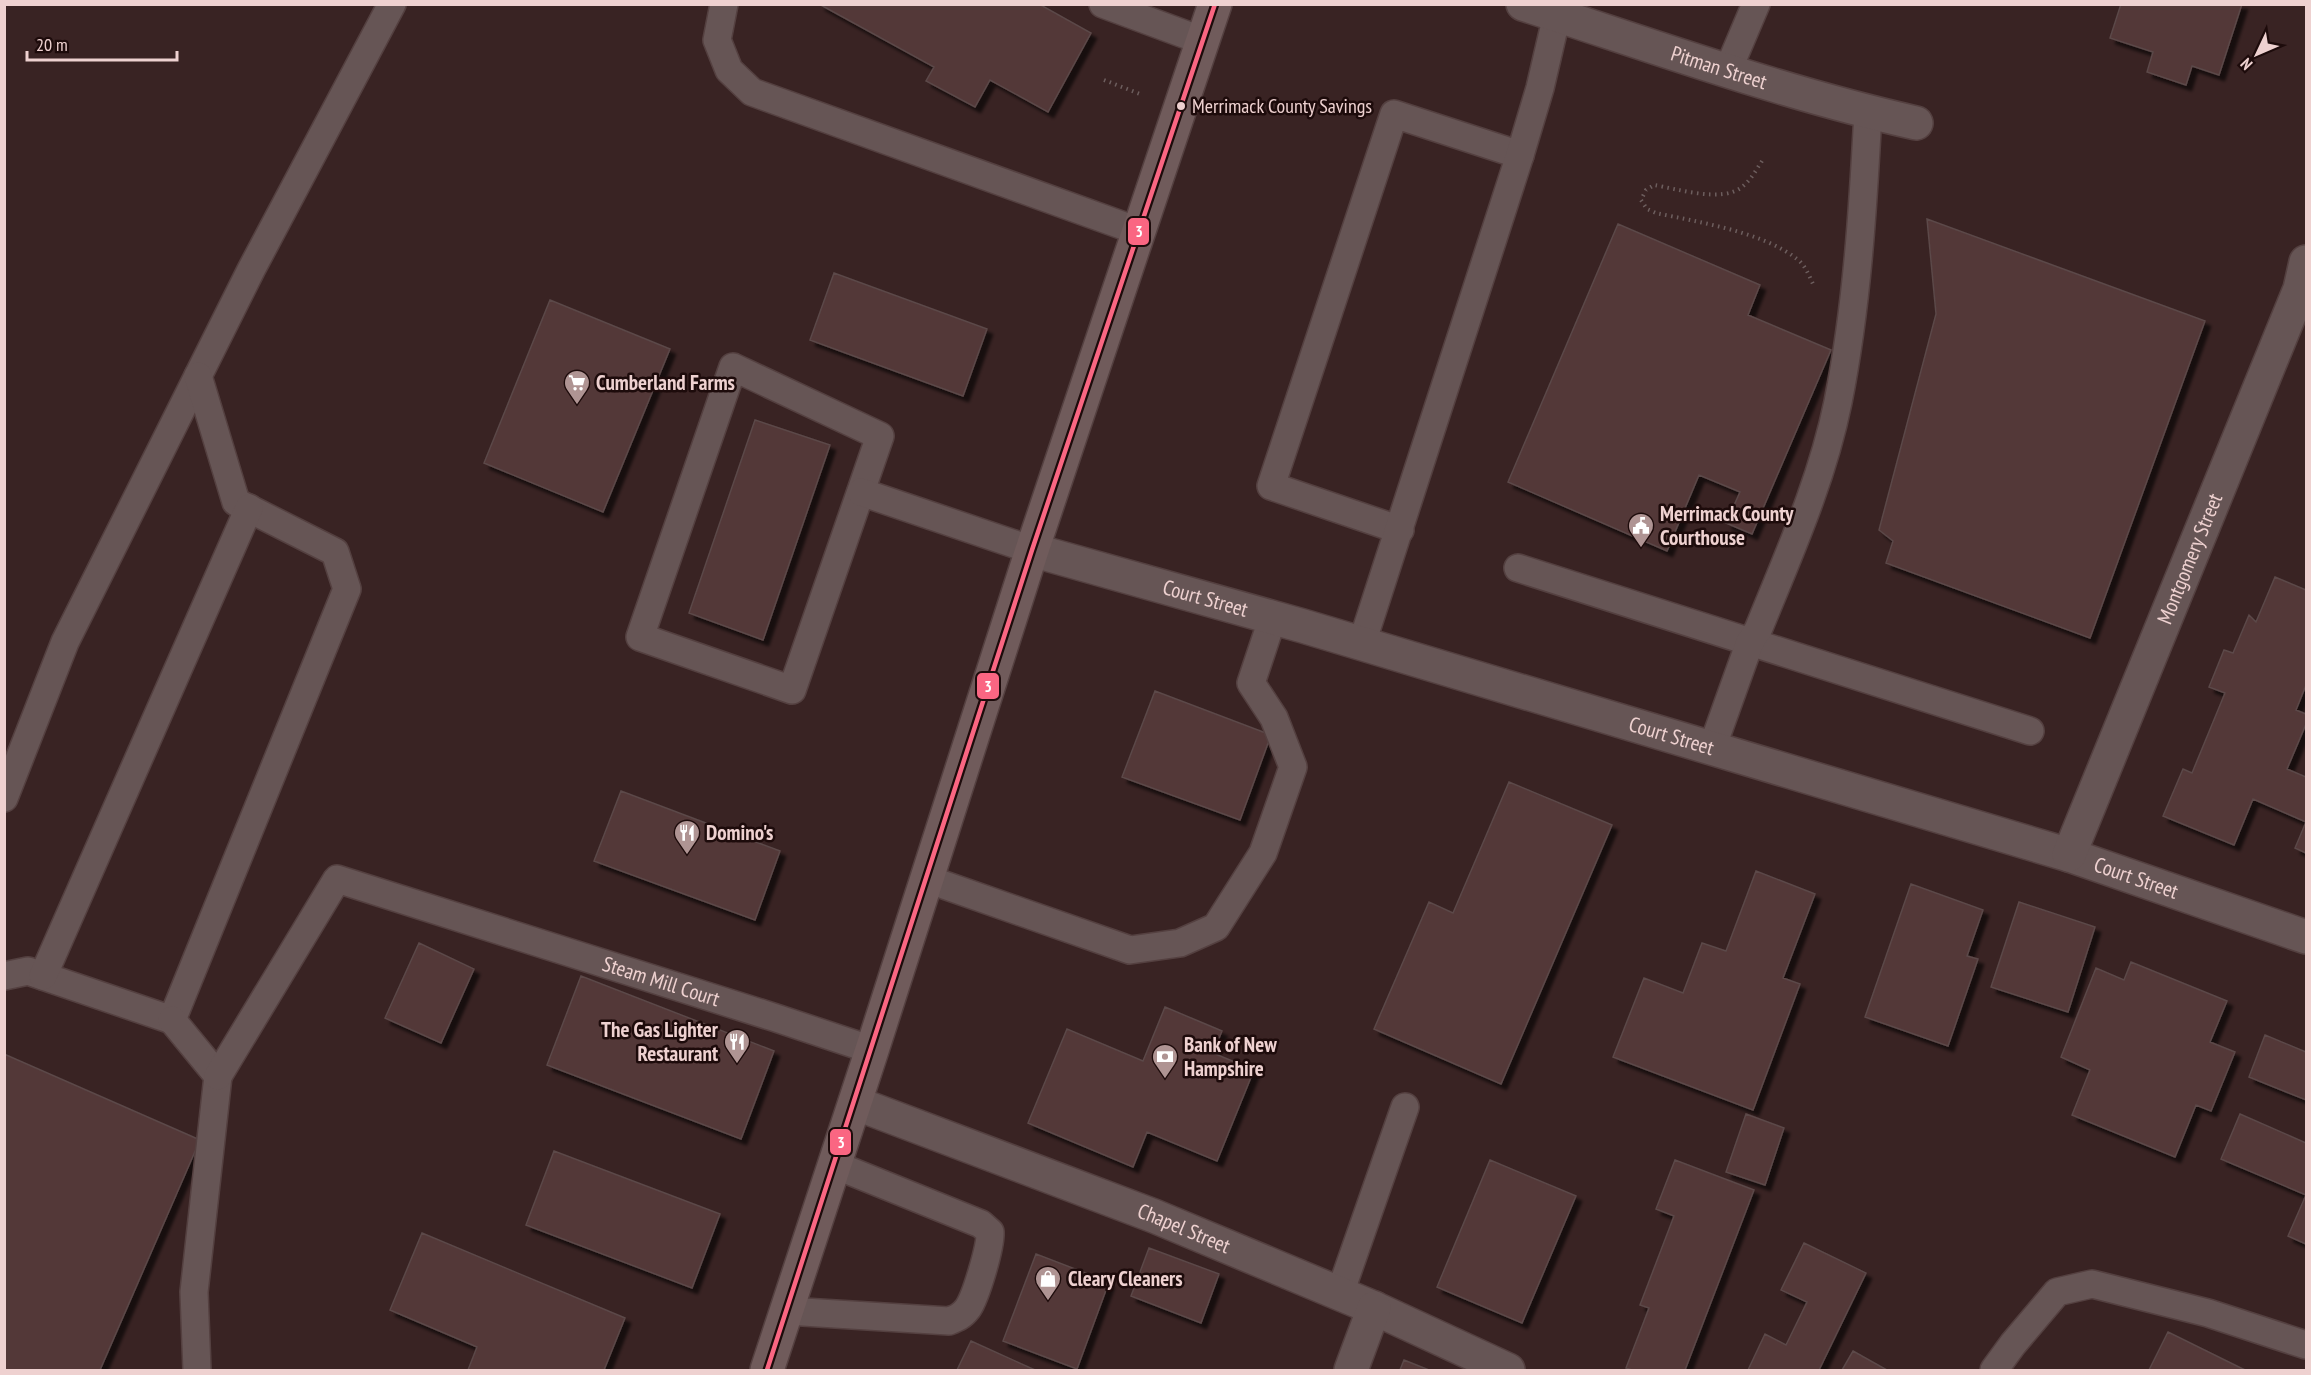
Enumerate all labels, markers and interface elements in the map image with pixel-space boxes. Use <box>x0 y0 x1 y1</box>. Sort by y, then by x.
scale bar <box>27 24 177 62</box>
north arrow <box>2227 24 2287 84</box>
text: 20 m <box>36 33 68 56</box>
street label: Pitman Street <box>1668 40 1770 95</box>
text: N <box>2236 54 2256 74</box>
place label: Merrimack County Savings <box>1192 93 1372 119</box>
marker: Merrimack County Savings <box>1175 100 1187 112</box>
line badge: 3 <box>1127 217 1150 246</box>
text: 3 <box>1135 221 1143 241</box>
supermarket icon: Cumberland Farms <box>562 368 592 406</box>
place label: Cumberland Farms <box>596 369 735 396</box>
street label: Montgomery Street <box>2151 489 2228 628</box>
place label: Merrimack County Courthouse <box>1660 500 1794 551</box>
public building icon: Merrimack County Courthouse <box>1626 511 1656 549</box>
street label: Court Street <box>1160 573 1251 623</box>
line badge: 3 <box>976 672 1000 700</box>
text: 3 <box>984 676 992 696</box>
street label: Court Street <box>1626 710 1717 761</box>
restaurant icon: Domino's <box>672 818 702 856</box>
place label: Domino's <box>706 819 773 846</box>
street label: Court Street <box>2091 851 2182 905</box>
street label: Steam Mill Court <box>599 950 723 1012</box>
place label: The Gas Lighter Restaurant <box>601 1016 719 1067</box>
restaurant icon: The Gas Lighter Restaurant <box>722 1027 752 1065</box>
place label: Bank of New Hampshire <box>1184 1031 1277 1082</box>
bank icon: Bank of New Hampshire <box>1150 1042 1180 1080</box>
line badge: 3 <box>829 1128 852 1156</box>
text: 3 <box>837 1132 845 1152</box>
street label: Chapel Street <box>1134 1197 1235 1259</box>
shop icon: Cleary Cleaners <box>1033 1264 1063 1302</box>
place label: Cleary Cleaners <box>1068 1265 1183 1292</box>

